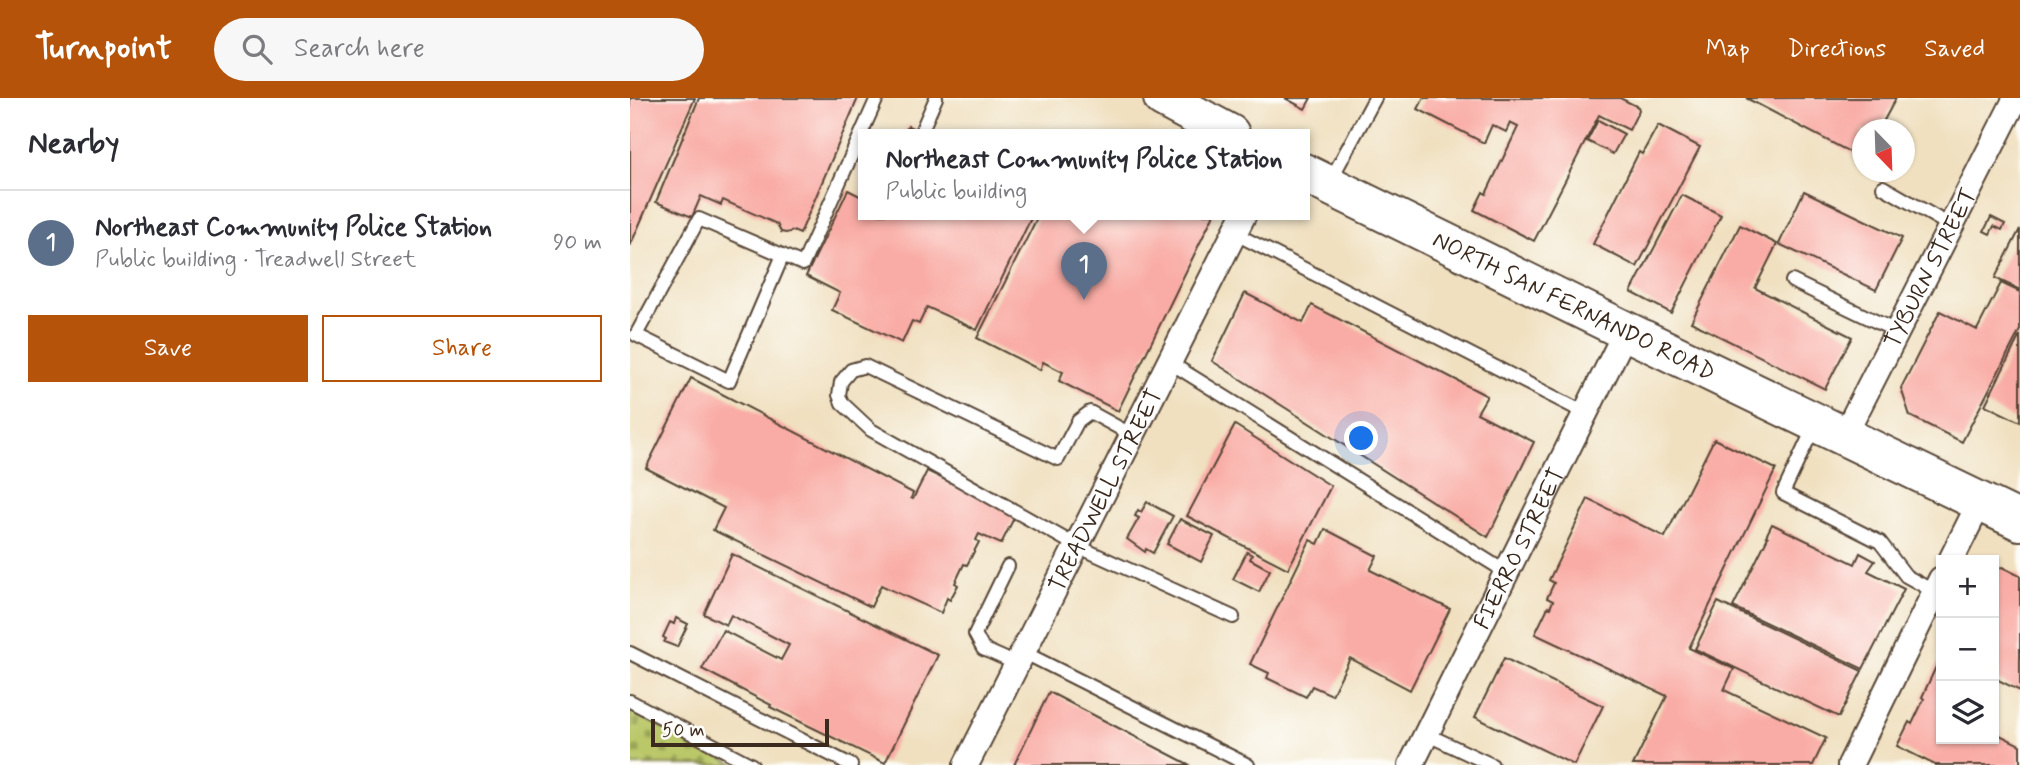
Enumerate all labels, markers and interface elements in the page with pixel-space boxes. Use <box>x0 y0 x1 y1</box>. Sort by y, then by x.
search box <box>214 18 704 81</box>
text: Turnpoint <box>35 27 172 71</box>
icon: search <box>238 30 276 68</box>
text: Search here <box>294 32 425 66</box>
text: Map <box>1706 34 1750 65</box>
text: Directions <box>1788 34 1886 65</box>
text: Saved <box>1924 34 1985 65</box>
north arrow <box>1852 119 1915 182</box>
text: Nearby <box>28 124 119 163</box>
popup <box>858 129 1310 220</box>
text: Northeast Community Police Station <box>885 143 1283 177</box>
text: Public building <box>885 177 1027 207</box>
street label: TYBURN STREET <box>1878 183 1985 354</box>
text: Northeast Community Police Station <box>95 211 492 245</box>
street label: NORTH SAN FERNANDO ROAD <box>1427 226 1720 389</box>
text: 1 <box>46 228 56 258</box>
text: 90 m <box>553 228 602 258</box>
pin: 1 <box>1061 242 1107 300</box>
text: Public building · Treadwell Street <box>95 245 416 275</box>
button: Save <box>28 315 308 382</box>
button: Share <box>322 315 602 382</box>
street label: TREADWELL STREET <box>1043 384 1170 598</box>
your location <box>1344 421 1378 455</box>
street label: FIERRO STREET <box>1468 463 1573 635</box>
map controls <box>1936 555 1999 744</box>
button: + <box>1936 555 1999 618</box>
button: − <box>1936 618 1999 681</box>
button: layers <box>1936 681 1999 744</box>
scale bar <box>651 716 830 748</box>
text: 50 m <box>662 718 705 743</box>

